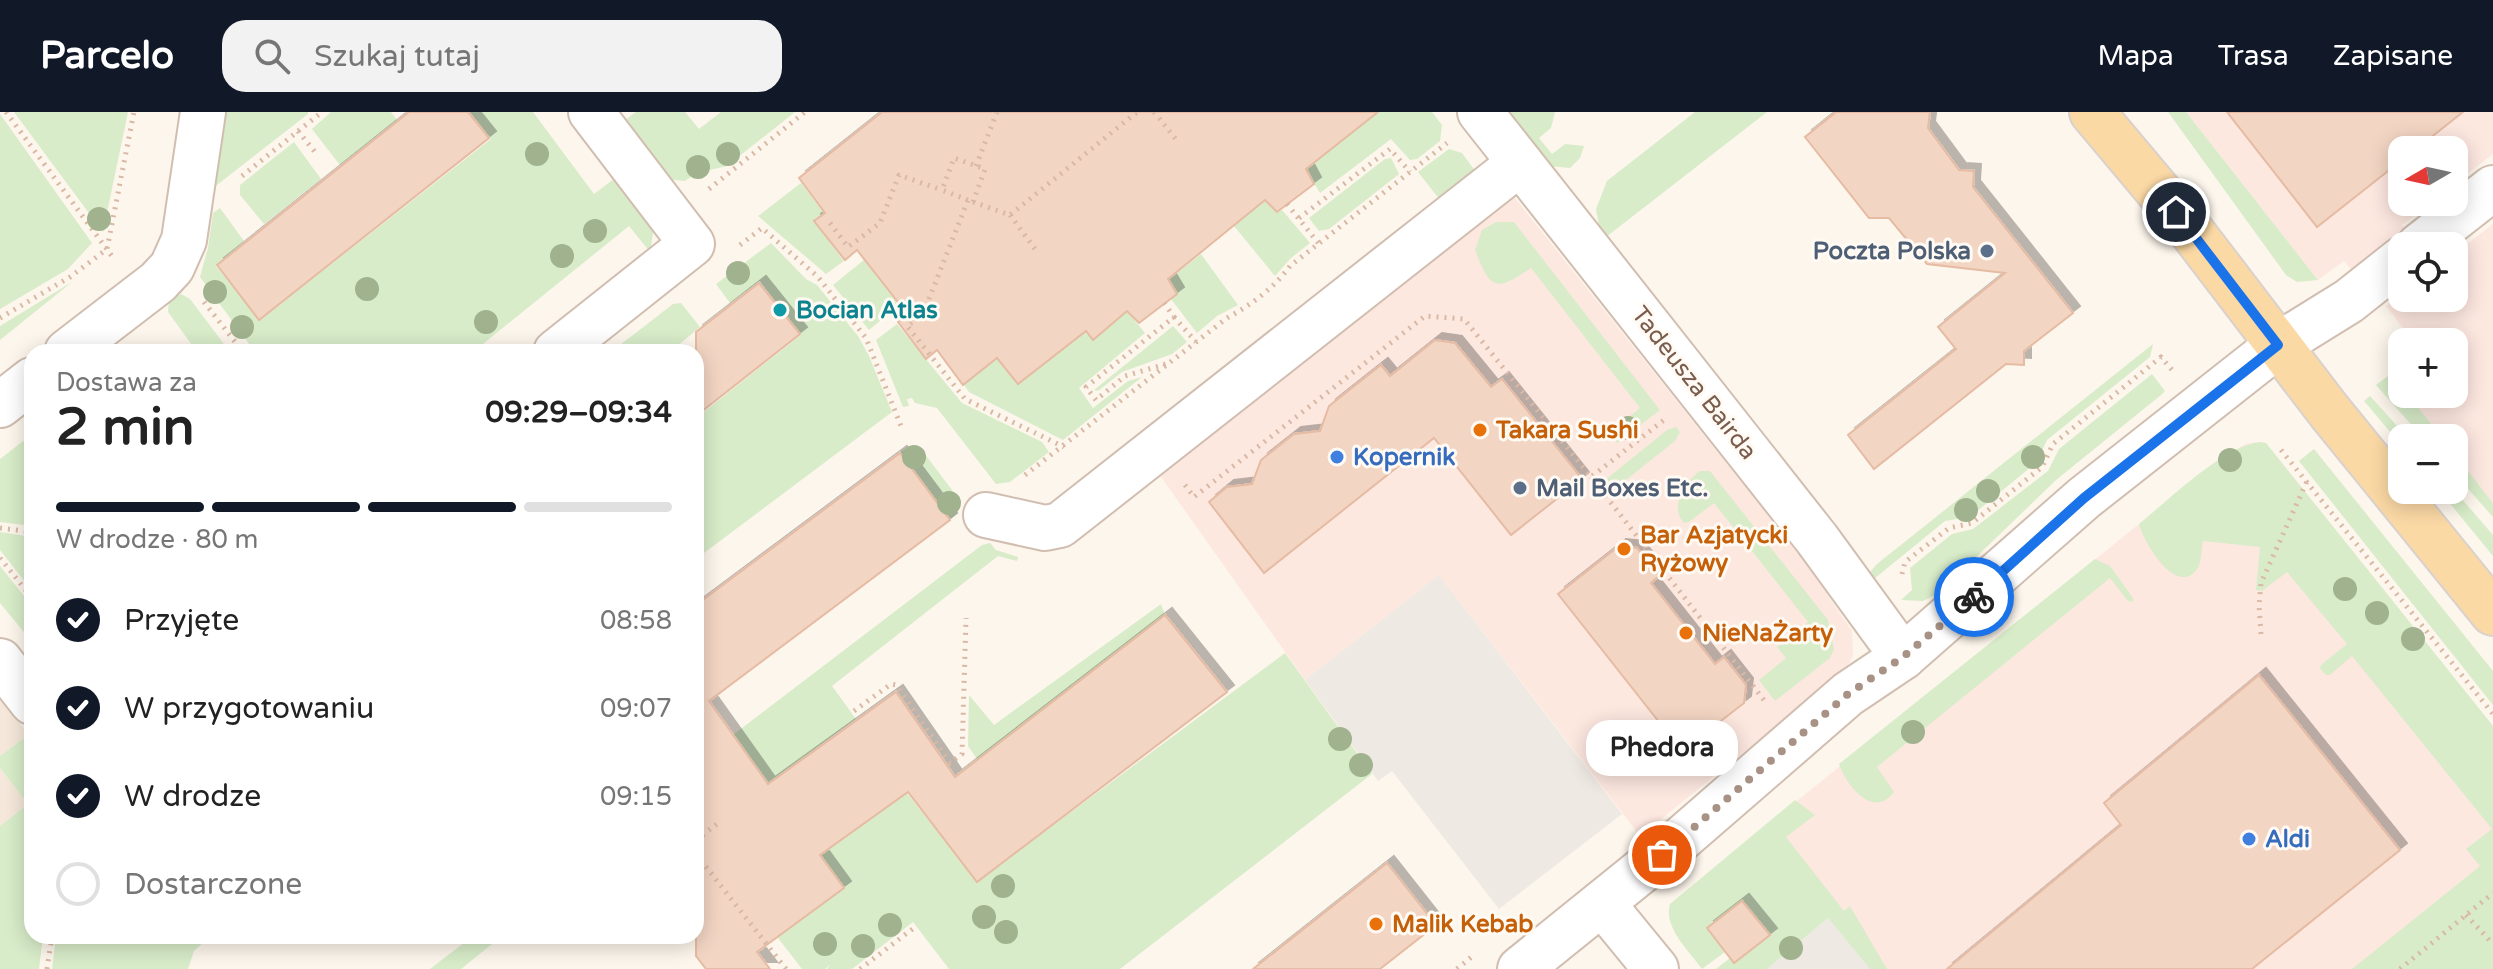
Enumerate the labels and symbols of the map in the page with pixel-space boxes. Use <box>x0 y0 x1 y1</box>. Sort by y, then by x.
north arrow <box>2388 136 2468 216</box>
pin <box>2142 178 2210 246</box>
place label: Poczta Polska <box>1813 237 1971 266</box>
marker: Poczta Polska <box>1978 242 1996 260</box>
place label: Bocian Atlas <box>796 296 938 325</box>
marker: Bocian Atlas <box>771 301 789 319</box>
street label: Tadeusza Bairda <box>1625 301 1763 465</box>
place label: Takara Sushi <box>1495 416 1639 445</box>
marker: Takara Sushi <box>1471 421 1489 439</box>
place label: Kopernik <box>1353 443 1455 472</box>
marker: Kopernik <box>1328 448 1346 466</box>
place label: Mail Boxes Etc. <box>1536 474 1709 503</box>
marker: Mail Boxes Etc. <box>1511 479 1529 497</box>
place label: Bar Azjatycki Ryżowy <box>1640 521 1788 578</box>
marker: Bar Azjatycki Ryżowy <box>1615 540 1633 558</box>
courier <box>1934 557 2014 637</box>
place label: NieNaŻarty <box>1702 619 1833 648</box>
marker: NieNaŻarty <box>1677 624 1695 642</box>
callout: Phedora <box>1586 719 1738 775</box>
pin <box>1628 821 1696 889</box>
place label: Aldi <box>2265 825 2310 854</box>
marker: Aldi <box>2240 830 2258 848</box>
place label: Malik Kebab <box>1392 910 1533 939</box>
marker: Malik Kebab <box>1367 915 1385 933</box>

